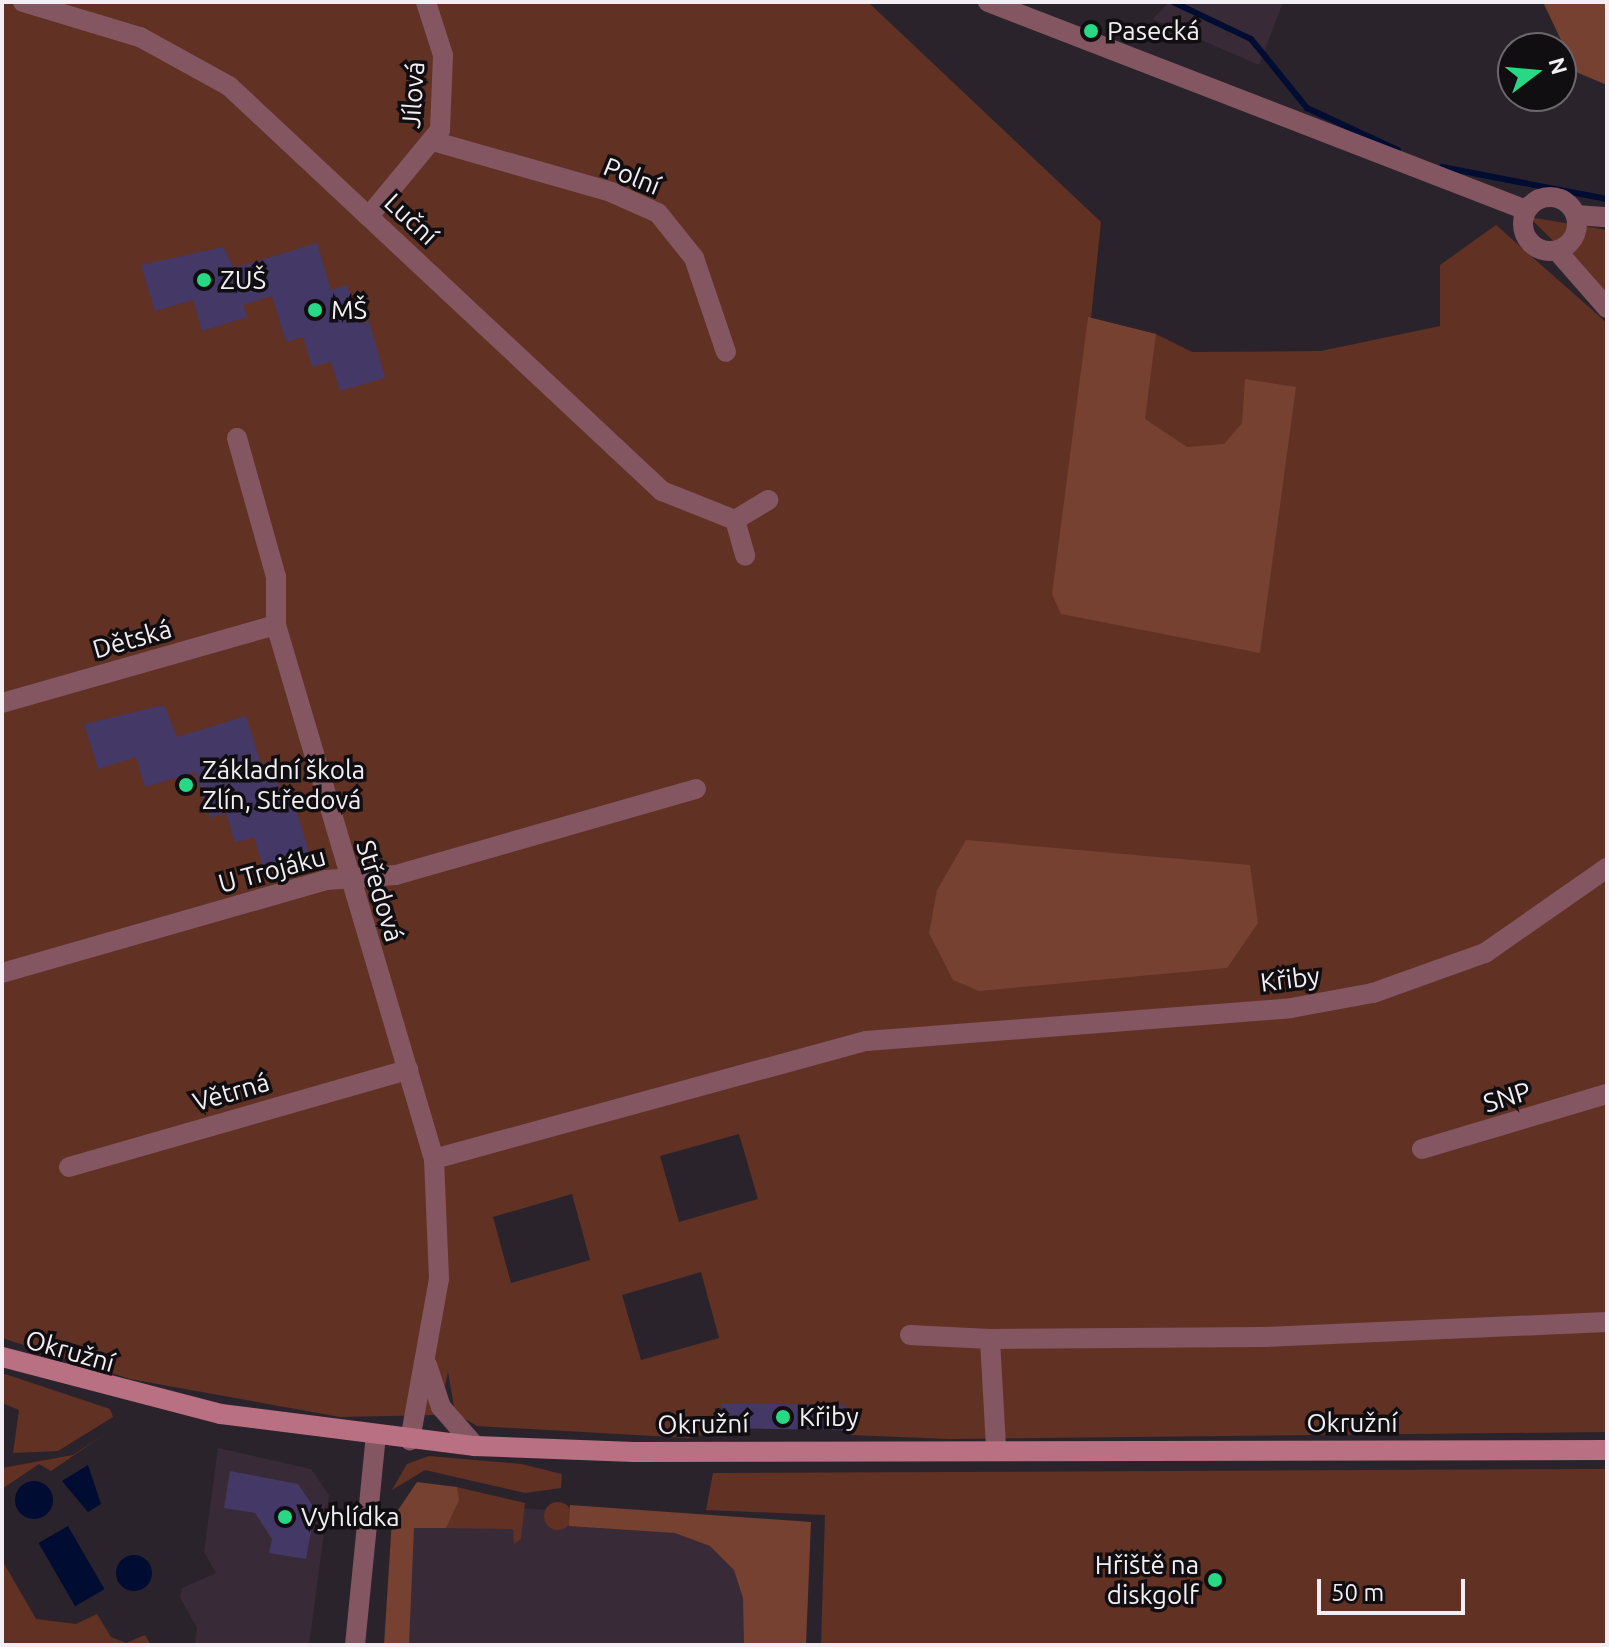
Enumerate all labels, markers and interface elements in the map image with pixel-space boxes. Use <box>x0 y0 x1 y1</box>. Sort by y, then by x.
place label: Pasecká <box>1107 15 1200 47</box>
marker: Pasecká <box>1082 22 1100 40</box>
north arrow <box>1497 32 1577 112</box>
text: N <box>1544 54 1573 77</box>
street label: Jílová <box>395 60 431 130</box>
street label: Polní <box>599 151 665 201</box>
street label: Luční <box>378 187 444 251</box>
place label: ZUŠ <box>220 264 266 296</box>
marker: ZUŠ <box>195 271 213 289</box>
place label: MŠ <box>331 294 367 326</box>
marker: MŠ <box>306 301 324 319</box>
street label: Dětská <box>89 613 175 665</box>
place label: Základní škola Zlín, Středová <box>202 754 365 816</box>
marker: Základní škola Zlín, Středová <box>177 776 195 794</box>
street label: Středová <box>350 837 410 945</box>
street label: U Trojáku <box>215 841 329 899</box>
street label: Křiby <box>1258 960 1322 998</box>
street label: Větrná <box>189 1066 273 1118</box>
street label: SNP <box>1480 1075 1534 1119</box>
street label: Okružní <box>22 1323 118 1379</box>
place label: Křiby <box>799 1401 859 1433</box>
street label: Okružní <box>1306 1407 1398 1439</box>
street label: Okružní <box>657 1408 749 1440</box>
marker: Křiby <box>774 1408 792 1426</box>
place label: Vyhlídka <box>301 1501 400 1533</box>
marker: Vyhlídka <box>276 1508 294 1526</box>
place label: Hřiště na diskgolf <box>1095 1549 1199 1610</box>
scale bar <box>1321 1563 1469 1613</box>
marker: Hřiště na diskgolf <box>1206 1571 1224 1589</box>
text: 50 m <box>1331 1579 1384 1606</box>

